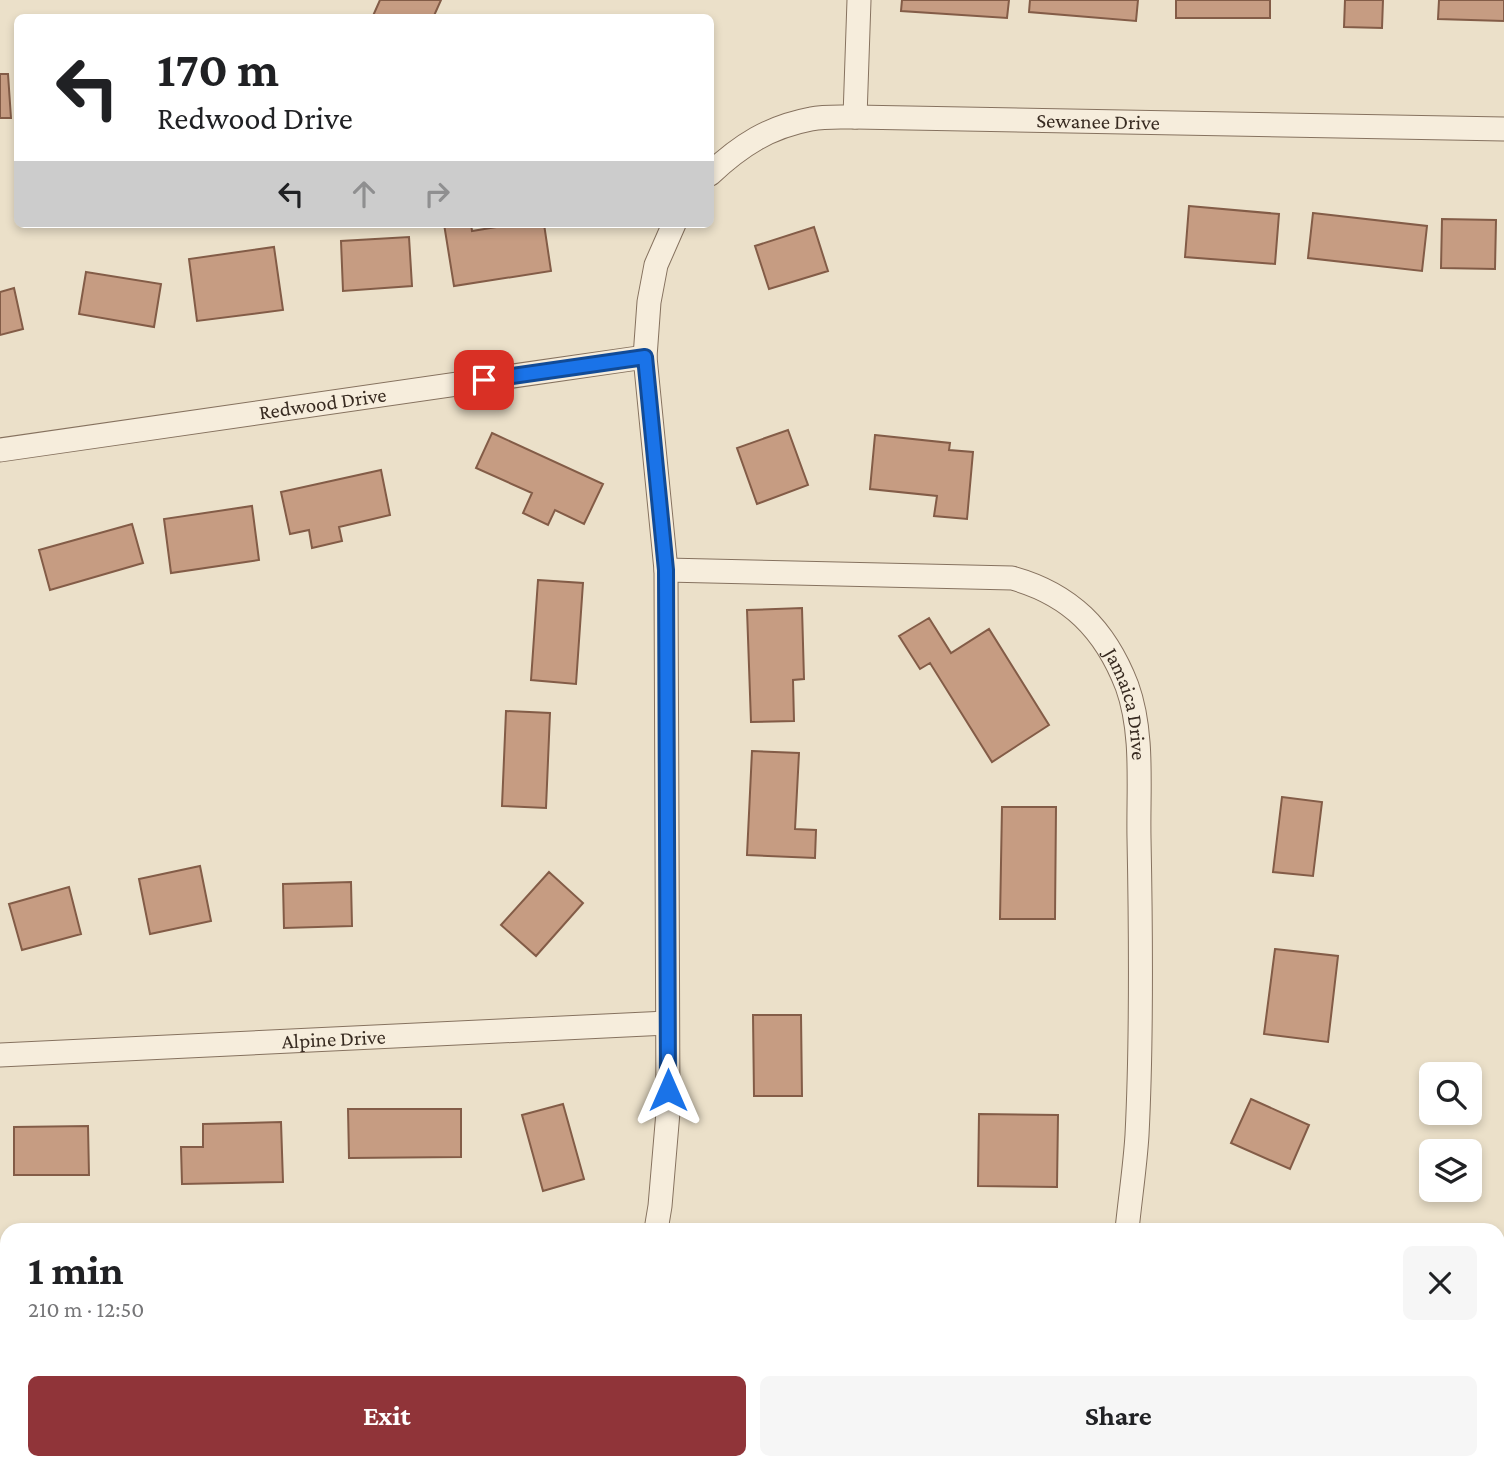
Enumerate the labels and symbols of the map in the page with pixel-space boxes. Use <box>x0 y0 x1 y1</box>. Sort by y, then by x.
street label: Sewanee Drive <box>1036 108 1160 135</box>
pin <box>454 350 514 410</box>
street label: Redwood Drive <box>257 382 388 425</box>
street label: Jamaica Drive <box>1098 642 1151 761</box>
street label: Alpine Drive <box>281 1025 386 1053</box>
position arrow <box>631 1053 705 1127</box>

